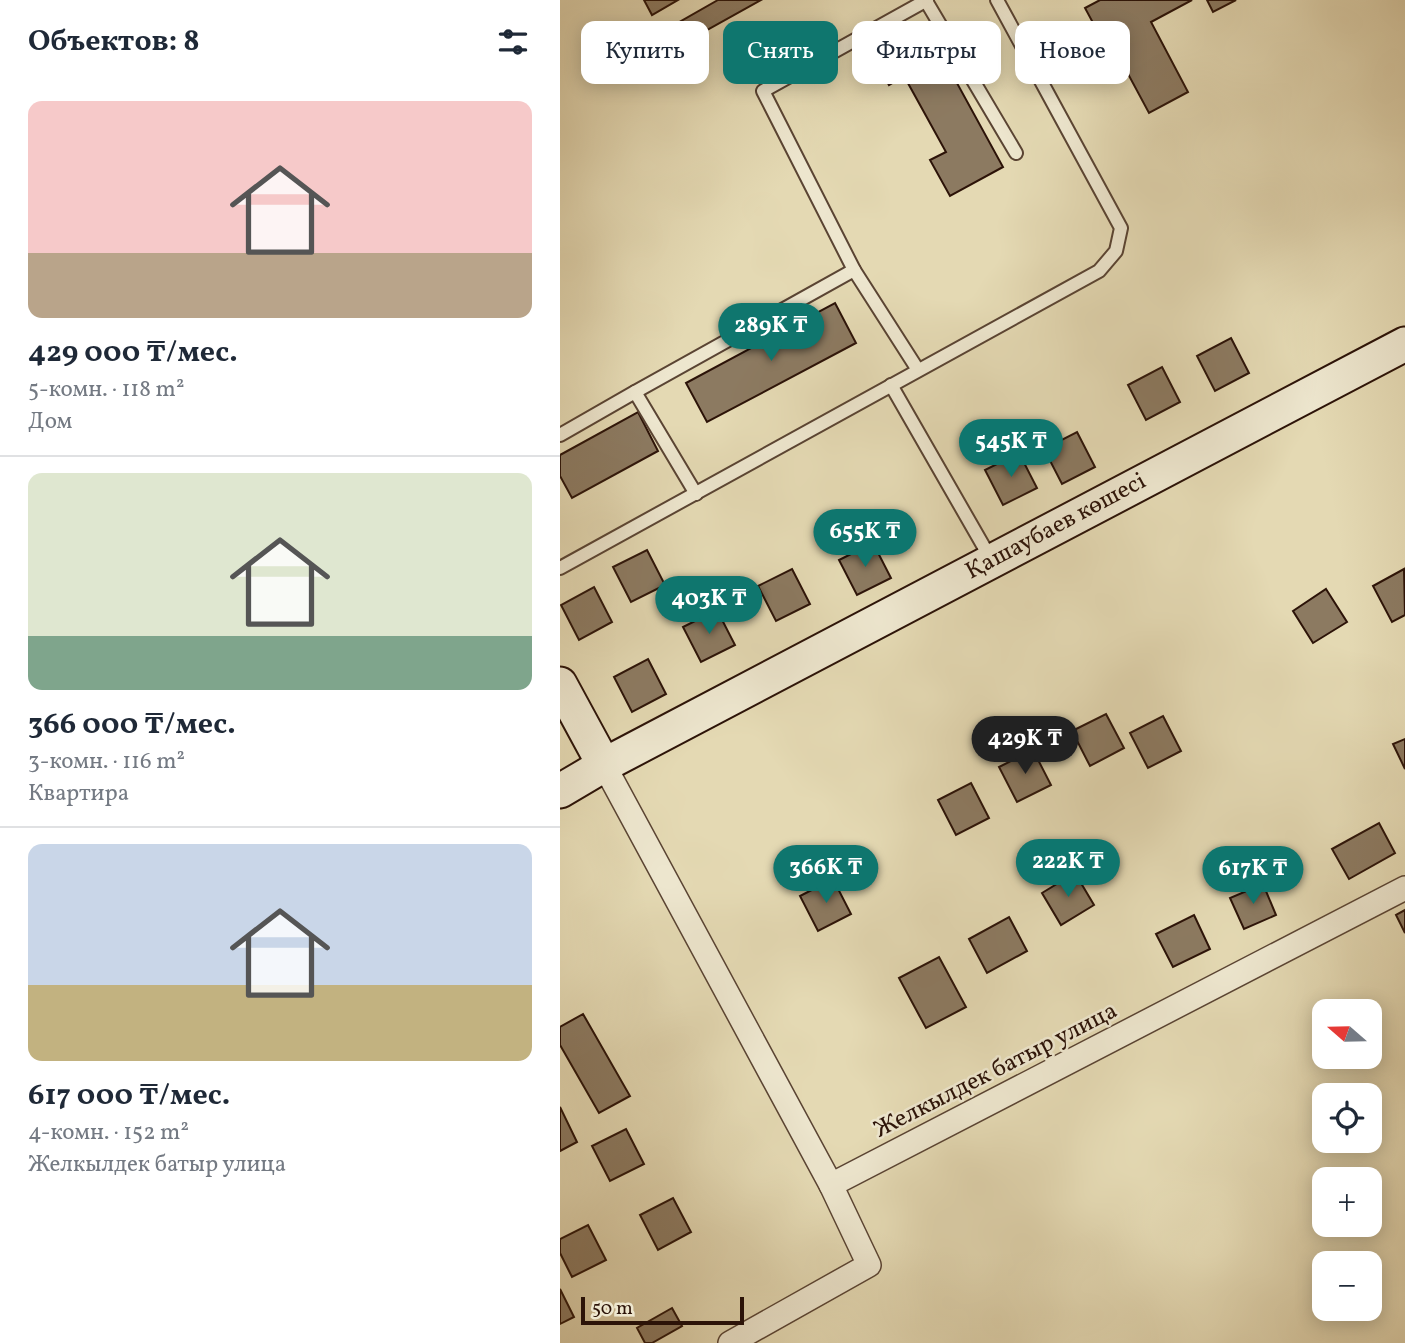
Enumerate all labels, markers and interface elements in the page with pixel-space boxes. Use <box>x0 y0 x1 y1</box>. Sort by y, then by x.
text: Объектов: 8 <box>28 21 200 63</box>
chip: Купить <box>581 21 709 84</box>
chip: Снять <box>723 21 838 84</box>
chip: Фильтры <box>852 21 1001 84</box>
chip: Новое <box>1015 21 1130 84</box>
icon: filters <box>494 23 532 61</box>
icon: home <box>217 147 343 273</box>
pin: 289K ₸ <box>714 304 828 363</box>
text: 289K ₸ <box>734 310 808 342</box>
text: 429 000 ₸/мес. <box>28 332 238 374</box>
text: 5-комн. · 118 m² <box>28 374 184 406</box>
text: Дом <box>28 406 72 438</box>
pin: 545K ₸ <box>954 420 1068 479</box>
text: 545K ₸ <box>975 426 1047 458</box>
street label: Қашаубаев көшесі <box>960 465 1152 589</box>
pin: 655K ₸ <box>808 510 922 569</box>
text: 655K ₸ <box>829 516 901 548</box>
icon: home <box>217 519 343 645</box>
pin: 403K ₸ <box>652 576 766 636</box>
text: 403K ₸ <box>671 583 747 615</box>
text: 366 000 ₸/мес. <box>28 704 236 746</box>
pin: 429K ₸ <box>968 716 1082 776</box>
text: 429K ₸ <box>988 723 1062 755</box>
text: 3-комн. · 116 m² <box>28 746 185 778</box>
text: Квартира <box>28 778 129 810</box>
pin: 222K ₸ <box>1011 839 1125 899</box>
pin: 366K ₸ <box>769 846 883 905</box>
text: 222K ₸ <box>1032 846 1104 878</box>
pin: 617K ₸ <box>1196 846 1310 906</box>
text: 366K ₸ <box>789 852 863 884</box>
text: 617K ₸ <box>1218 853 1288 885</box>
icon: home <box>217 890 343 1016</box>
street label: Желкылдек батыр улица <box>868 995 1124 1147</box>
north arrow <box>1312 999 1382 1069</box>
map controls <box>1312 999 1382 1321</box>
text: 617 000 ₸/мес. <box>28 1075 230 1117</box>
button: locate <box>1312 1083 1382 1153</box>
text: 4-комн. · 152 m² <box>28 1117 189 1149</box>
text: Желкылдек батыр улица <box>28 1149 286 1181</box>
button: + <box>1312 1167 1382 1237</box>
button: − <box>1312 1251 1382 1321</box>
scale bar <box>581 1294 744 1326</box>
text: 50 m <box>592 1296 633 1322</box>

